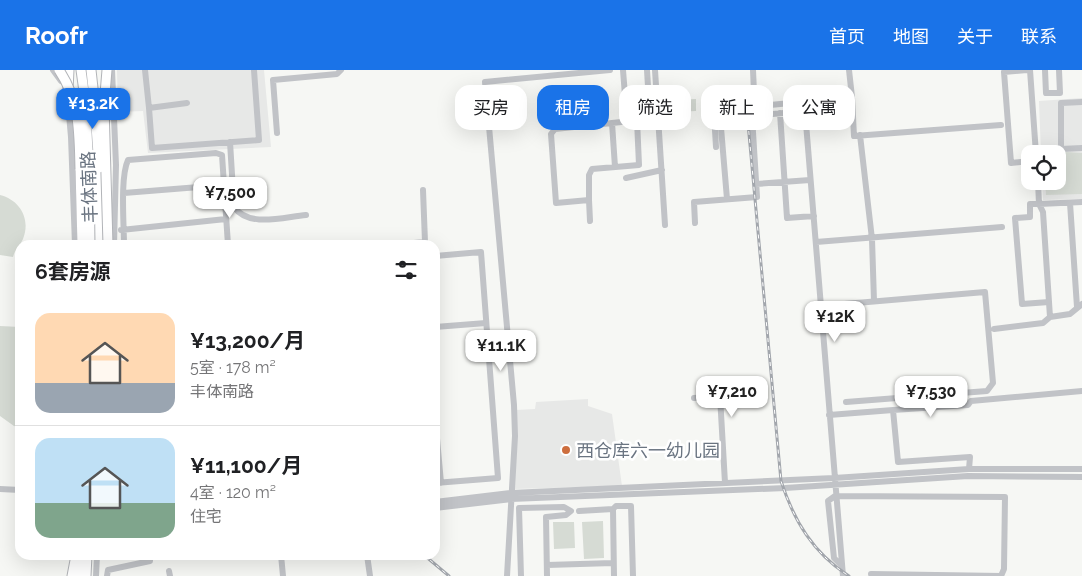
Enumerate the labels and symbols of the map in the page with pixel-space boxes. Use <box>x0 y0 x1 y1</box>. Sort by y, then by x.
pin: ¥13.2K <box>52 88 134 130</box>
street label: 丰体南路 <box>77 151 101 223</box>
pin: ¥7,500 <box>189 176 271 219</box>
pin: ¥12K <box>805 300 865 343</box>
pin: ¥11.1K <box>460 330 542 372</box>
pin: ¥7,210 <box>691 376 773 418</box>
pin: ¥7,530 <box>890 376 972 418</box>
place label: 西仓库六一幼儿园 <box>576 440 720 461</box>
marker: 西仓库六一幼儿园 <box>560 444 572 456</box>

